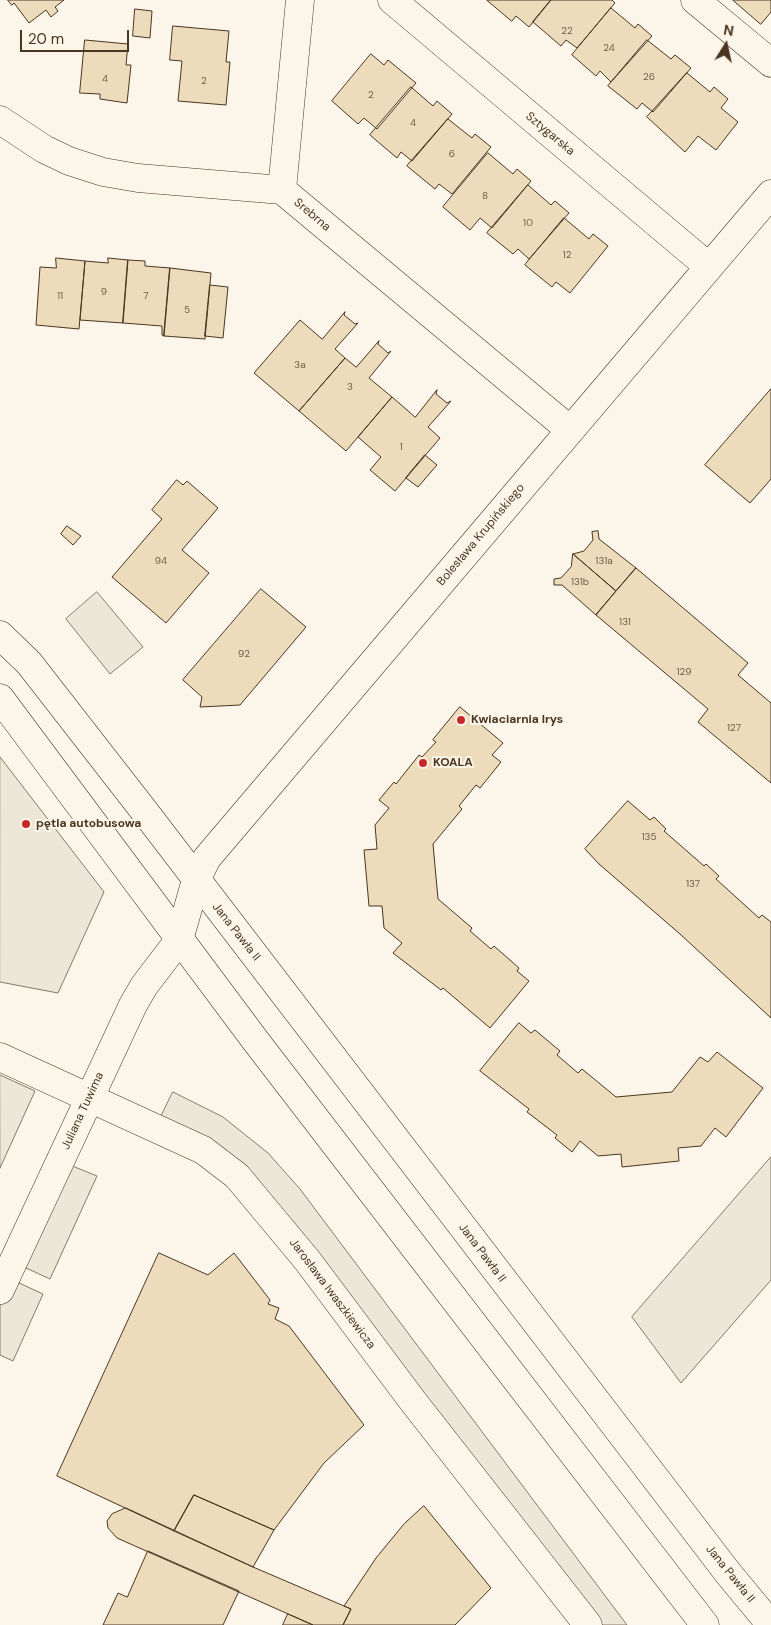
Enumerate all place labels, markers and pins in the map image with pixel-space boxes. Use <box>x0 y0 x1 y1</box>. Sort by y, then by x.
place label: Kwiaciarnia Irys <box>471 713 563 727</box>
marker: Kwiaciarnia Irys <box>455 714 467 726</box>
place label: KOALA <box>433 756 473 770</box>
marker: KOALA <box>417 757 429 769</box>
place label: pętla autobusowa <box>36 817 141 831</box>
marker: pętla autobusowa <box>20 818 32 830</box>

